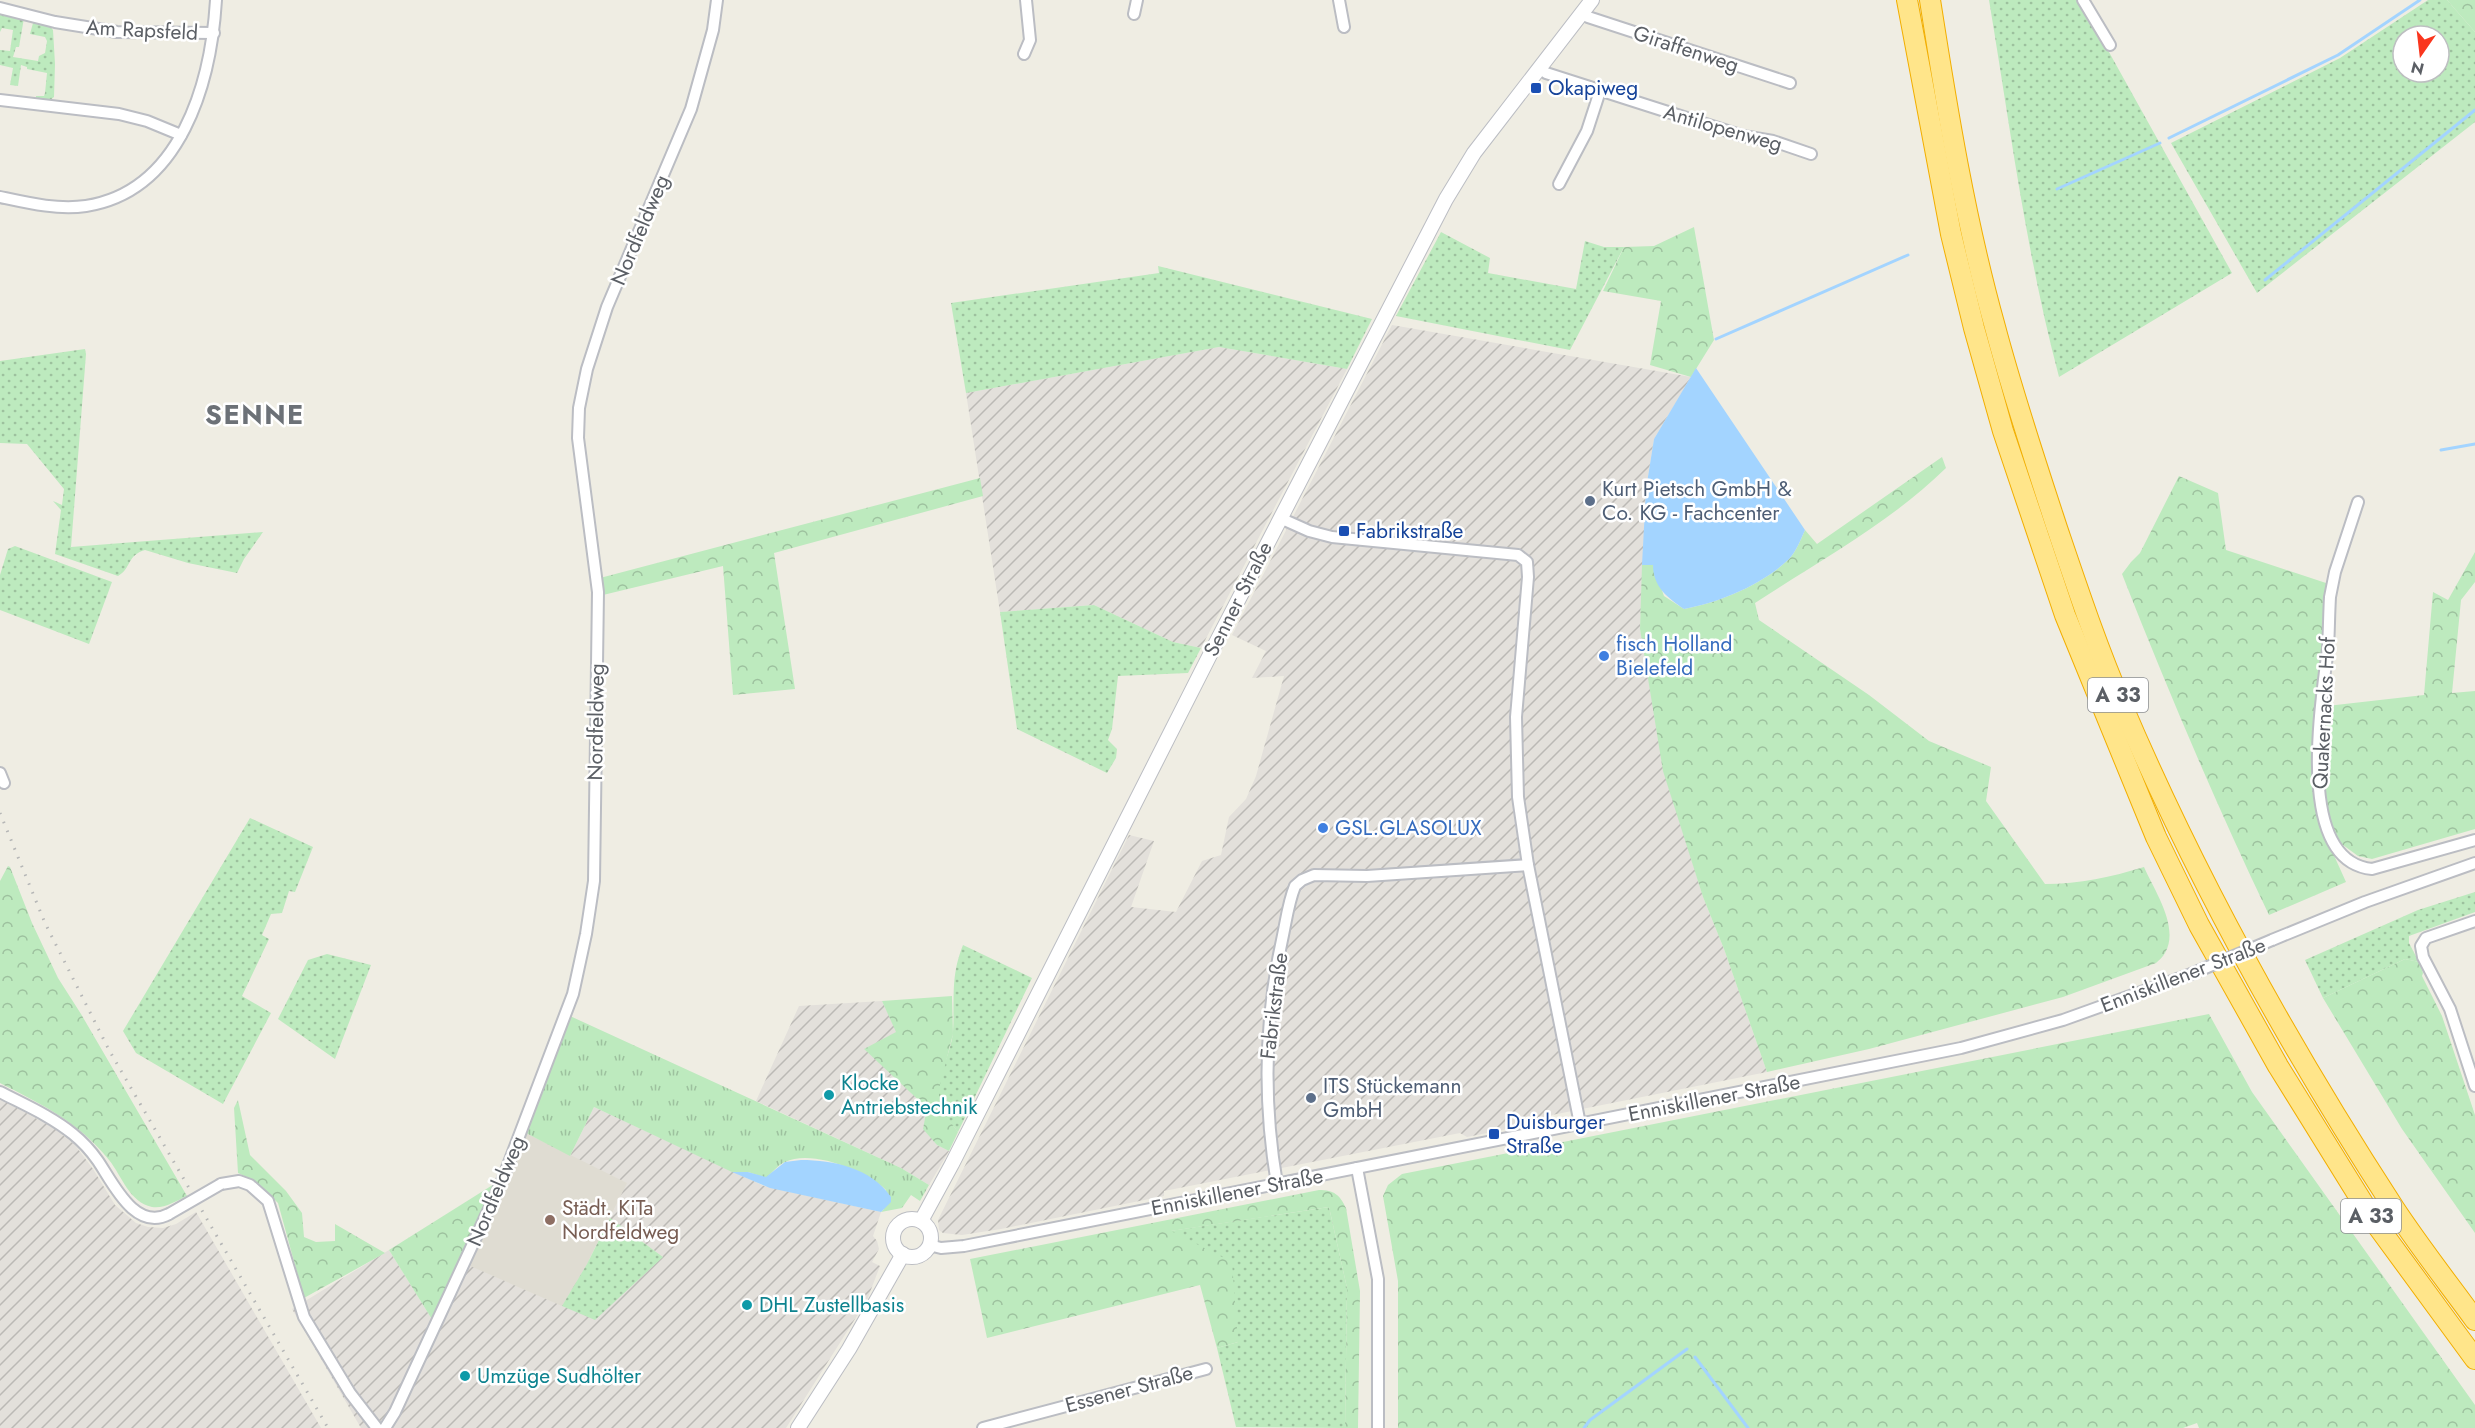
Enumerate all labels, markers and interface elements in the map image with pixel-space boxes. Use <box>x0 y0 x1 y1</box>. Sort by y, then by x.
street label: Am Rapsfeld <box>85 12 199 48</box>
street label: Giraffenweg <box>1629 18 1743 80</box>
north arrow <box>2391 24 2451 84</box>
text: N <box>2409 55 2426 81</box>
place label: Okapiweg <box>1548 73 1638 103</box>
marker: Okapiweg <box>1529 81 1543 95</box>
street label: Antilopenweg <box>1660 97 1786 159</box>
street label: Nordfeldweg <box>603 170 677 290</box>
district label: SENNE <box>205 395 305 434</box>
place label: Kurt Pietsch GmbH & Co. KG - Fachcenter <box>1602 474 1792 528</box>
marker: Kurt Pietsch GmbH & Co. KG - Fachcenter <box>1583 494 1597 508</box>
place label: Fabrikstraße <box>1356 516 1464 546</box>
marker: Fabrikstraße <box>1337 524 1351 538</box>
street label: Senner Straße <box>1196 536 1280 662</box>
place label: fisch Holland Bielefeld <box>1616 629 1733 683</box>
street label: Quakernacks Hof <box>2305 635 2343 790</box>
marker: fisch Holland Bielefeld <box>1597 649 1611 663</box>
street label: Nordfeldweg <box>580 663 612 781</box>
road number: A 33 <box>2088 678 2148 712</box>
place label: GSL.GLASOLUX <box>1335 813 1482 843</box>
marker: GSL.GLASOLUX <box>1316 821 1330 835</box>
street label: Enniskillener Straße <box>2096 930 2270 1020</box>
street label: Fabrikstraße <box>1253 951 1295 1061</box>
street label: Enniskillener Straße <box>1625 1067 1803 1129</box>
place label: Klocke Antriebstechnik <box>841 1068 978 1122</box>
place label: ITS Stückemann GmbH <box>1323 1071 1462 1125</box>
marker: Klocke Antriebstechnik <box>822 1088 836 1102</box>
marker: ITS Stückemann GmbH <box>1304 1091 1318 1105</box>
place label: Duisburger Straße <box>1506 1107 1606 1161</box>
marker: Duisburger Straße <box>1487 1127 1501 1141</box>
street label: Nordfeldweg <box>459 1131 533 1251</box>
street label: Enniskillener Straße <box>1148 1161 1326 1223</box>
place label: Städt. KiTa Nordfeldweg <box>562 1193 679 1247</box>
road number: A 33 <box>2341 1199 2401 1233</box>
marker: Städt. KiTa Nordfeldweg <box>543 1213 557 1227</box>
place label: DHL Zustellbasis <box>759 1290 904 1320</box>
marker: DHL Zustellbasis <box>740 1298 754 1312</box>
street label: Essener Straße <box>1062 1357 1196 1420</box>
place label: Umzüge Sudhölter <box>477 1361 642 1391</box>
marker: Umzüge Sudhölter <box>458 1369 472 1383</box>

